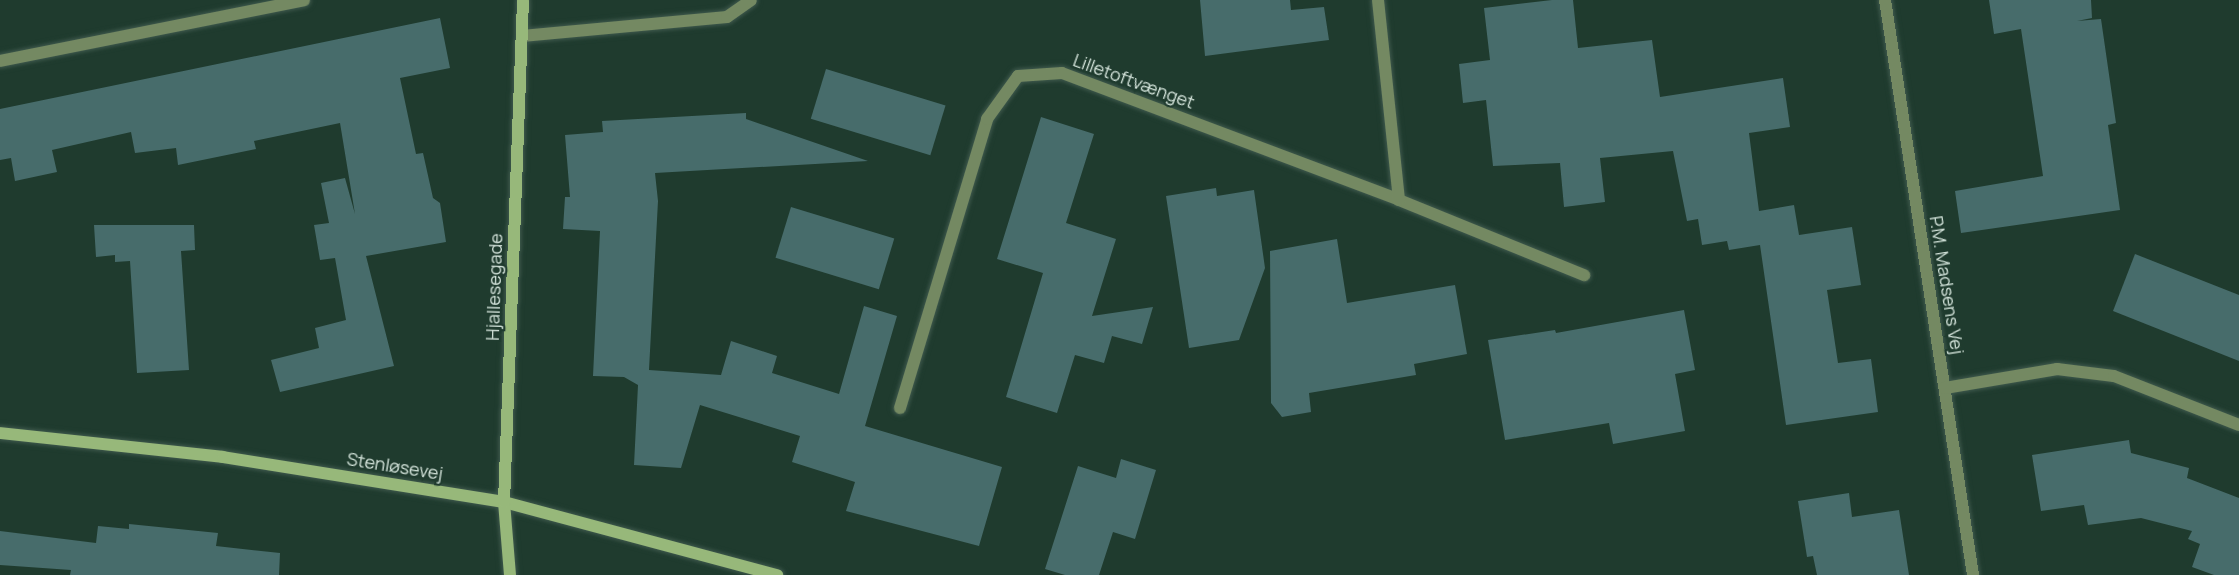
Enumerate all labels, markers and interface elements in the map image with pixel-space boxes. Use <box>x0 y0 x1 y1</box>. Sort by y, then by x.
street label: Lilletoftvænget <box>1070 49 1198 113</box>
street label: P.M. Madsens Vej <box>1925 214 1969 356</box>
street label: Hjallesegade <box>481 233 507 341</box>
street label: Stenløsevej <box>345 448 445 484</box>

